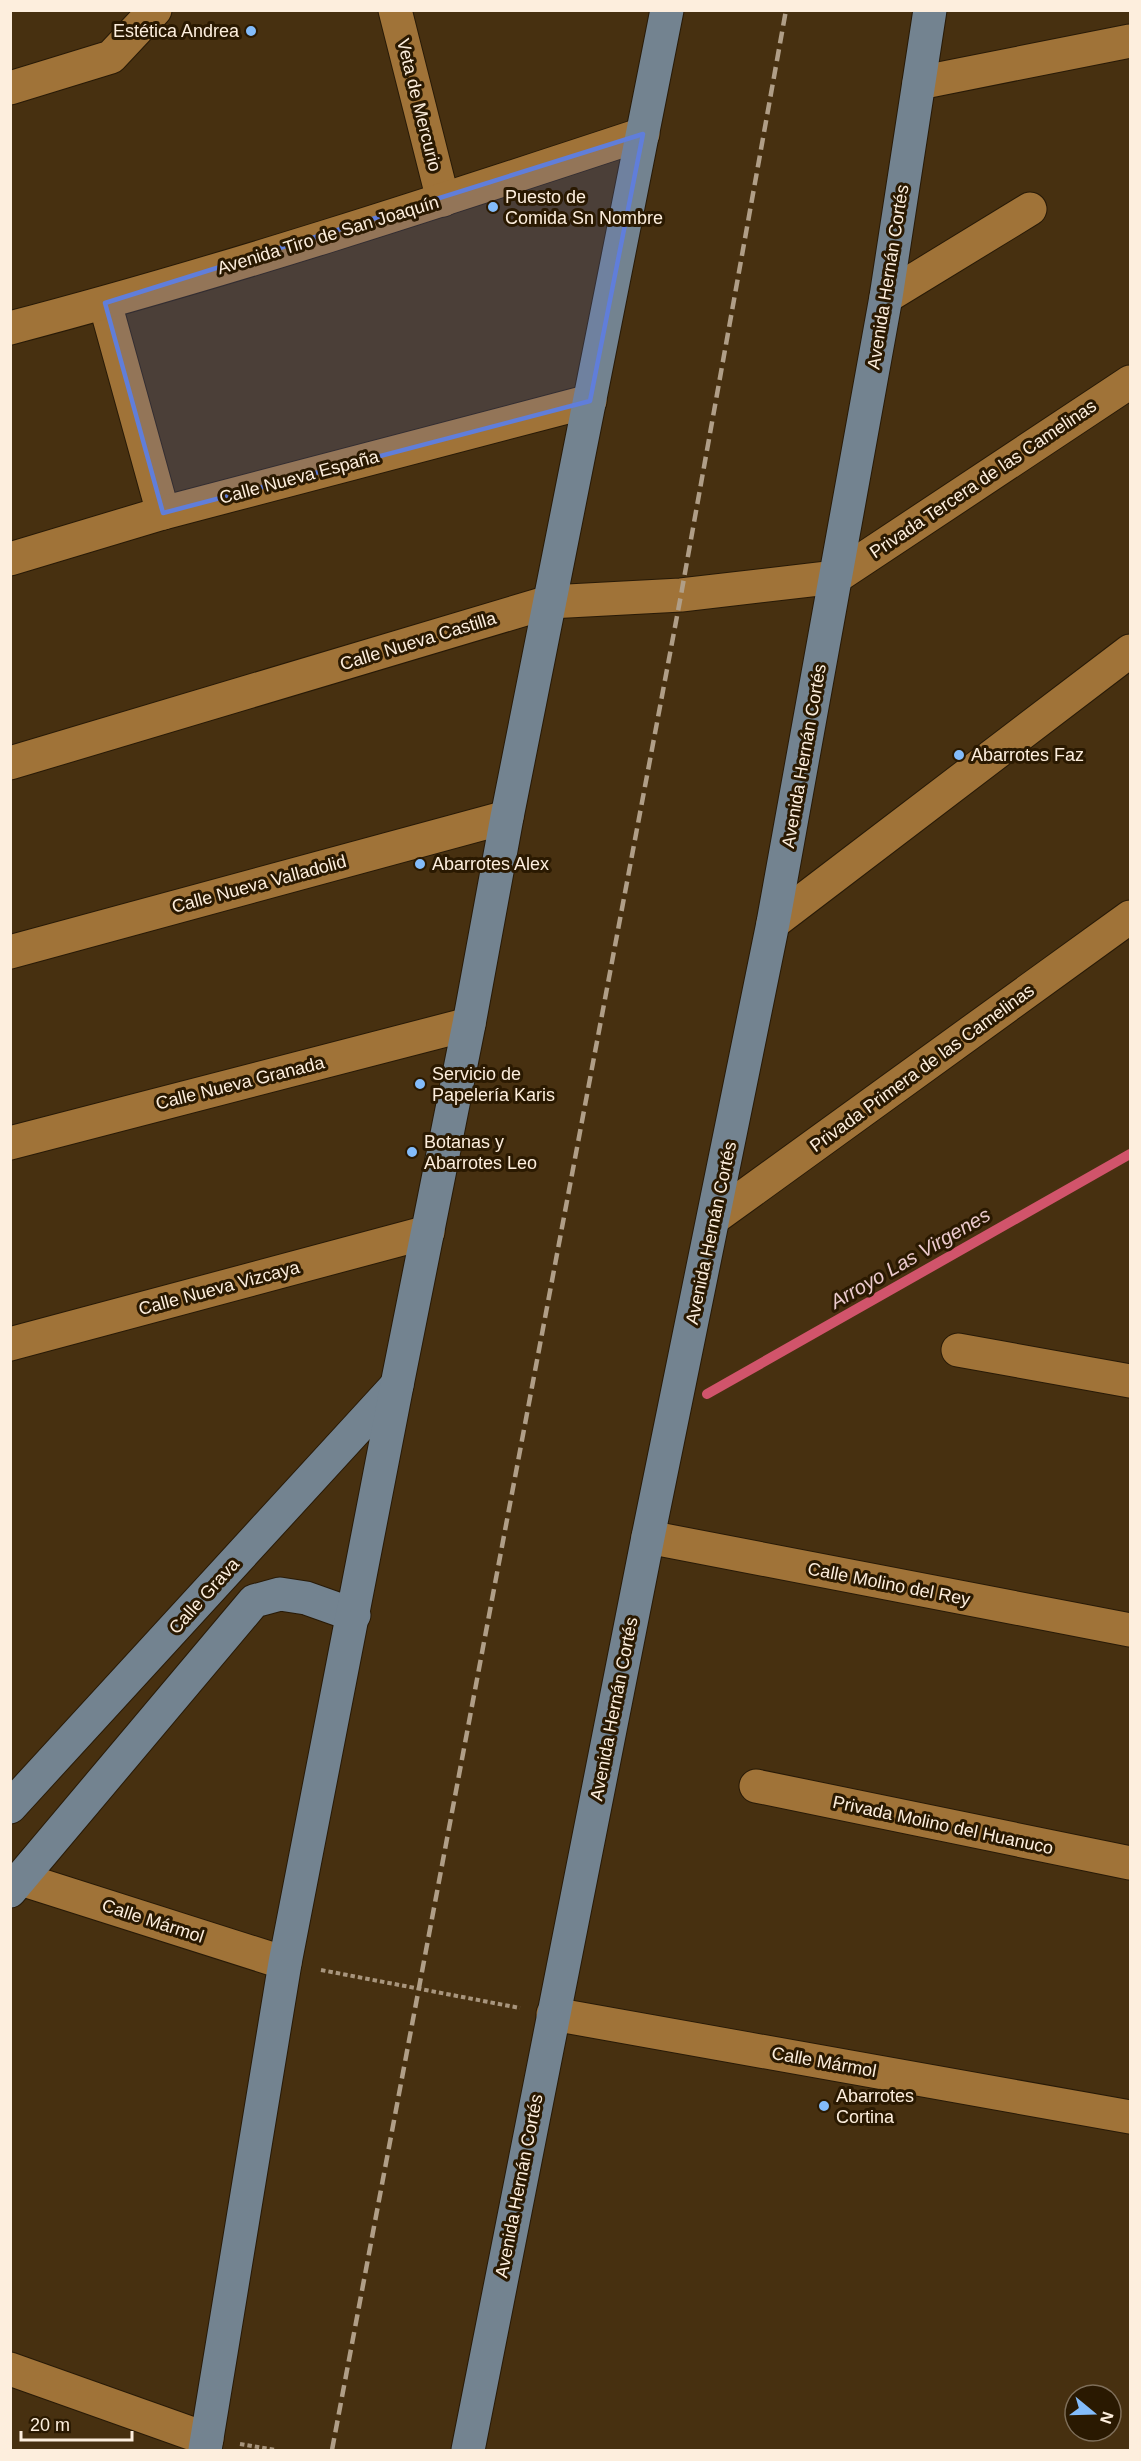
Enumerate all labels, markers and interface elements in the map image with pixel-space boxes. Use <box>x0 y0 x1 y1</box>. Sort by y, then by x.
place label: Estética Andrea <box>113 21 240 41</box>
marker: Estética Andrea <box>244 24 258 38</box>
street label: Veta de Mercurio <box>393 37 445 173</box>
street label: Avenida Hernán Cortés <box>864 183 912 371</box>
place label: Puesto de Comida Sn Nombre <box>505 187 663 228</box>
street label: Avenida Tiro de San Joaquín <box>215 192 441 278</box>
marker: Puesto de Comida Sn Nombre <box>486 200 500 214</box>
street label: Privada Tercera de las Camelinas <box>866 396 1100 562</box>
street label: Calle Nueva España <box>217 446 382 508</box>
street label: Calle Nueva Castilla <box>338 607 499 674</box>
street label: Avenida Hernán Cortés <box>778 662 830 850</box>
place label: Abarrotes Faz <box>971 745 1084 765</box>
marker: Abarrotes Faz <box>952 748 966 762</box>
street label: Calle Nueva Valladolid <box>170 851 348 917</box>
place label: Abarrotes Alex <box>432 854 549 874</box>
marker: Abarrotes Alex <box>413 857 427 871</box>
street label: Privada Primera de las Camelinas <box>806 980 1038 1156</box>
street label: Calle Nueva Granada <box>154 1052 327 1114</box>
place label: Servicio de Papelería Karis <box>432 1064 555 1105</box>
marker: Servicio de Papelería Karis <box>413 1077 427 1091</box>
place label: Botanas y Abarrotes Leo <box>424 1132 537 1173</box>
street label: Avenida Hernán Cortés <box>682 1140 740 1326</box>
marker: Botanas y Abarrotes Leo <box>405 1145 419 1159</box>
water label: Arroyo Las Virgenes <box>825 1203 994 1313</box>
street label: Calle Nueva Vizcaya <box>136 1257 303 1319</box>
street label: Calle Grava <box>165 1553 244 1638</box>
street label: Calle Molino del Rey <box>806 1558 972 1610</box>
street label: Avenida Hernán Cortés <box>586 1615 642 1803</box>
street label: Privada Molino del Huanuco <box>831 1792 1055 1858</box>
street label: Calle Mármol <box>99 1895 207 1947</box>
street label: Calle Mármol <box>770 2043 878 2081</box>
place label: Abarrotes Cortina <box>836 2086 914 2127</box>
street label: Avenida Hernán Cortés <box>491 2092 547 2280</box>
marker: Abarrotes Cortina <box>817 2099 831 2113</box>
north arrow <box>1063 2383 1123 2443</box>
scale bar <box>21 2404 132 2442</box>
text: N <box>1097 2409 1117 2426</box>
text: 20 m <box>30 2415 70 2435</box>

